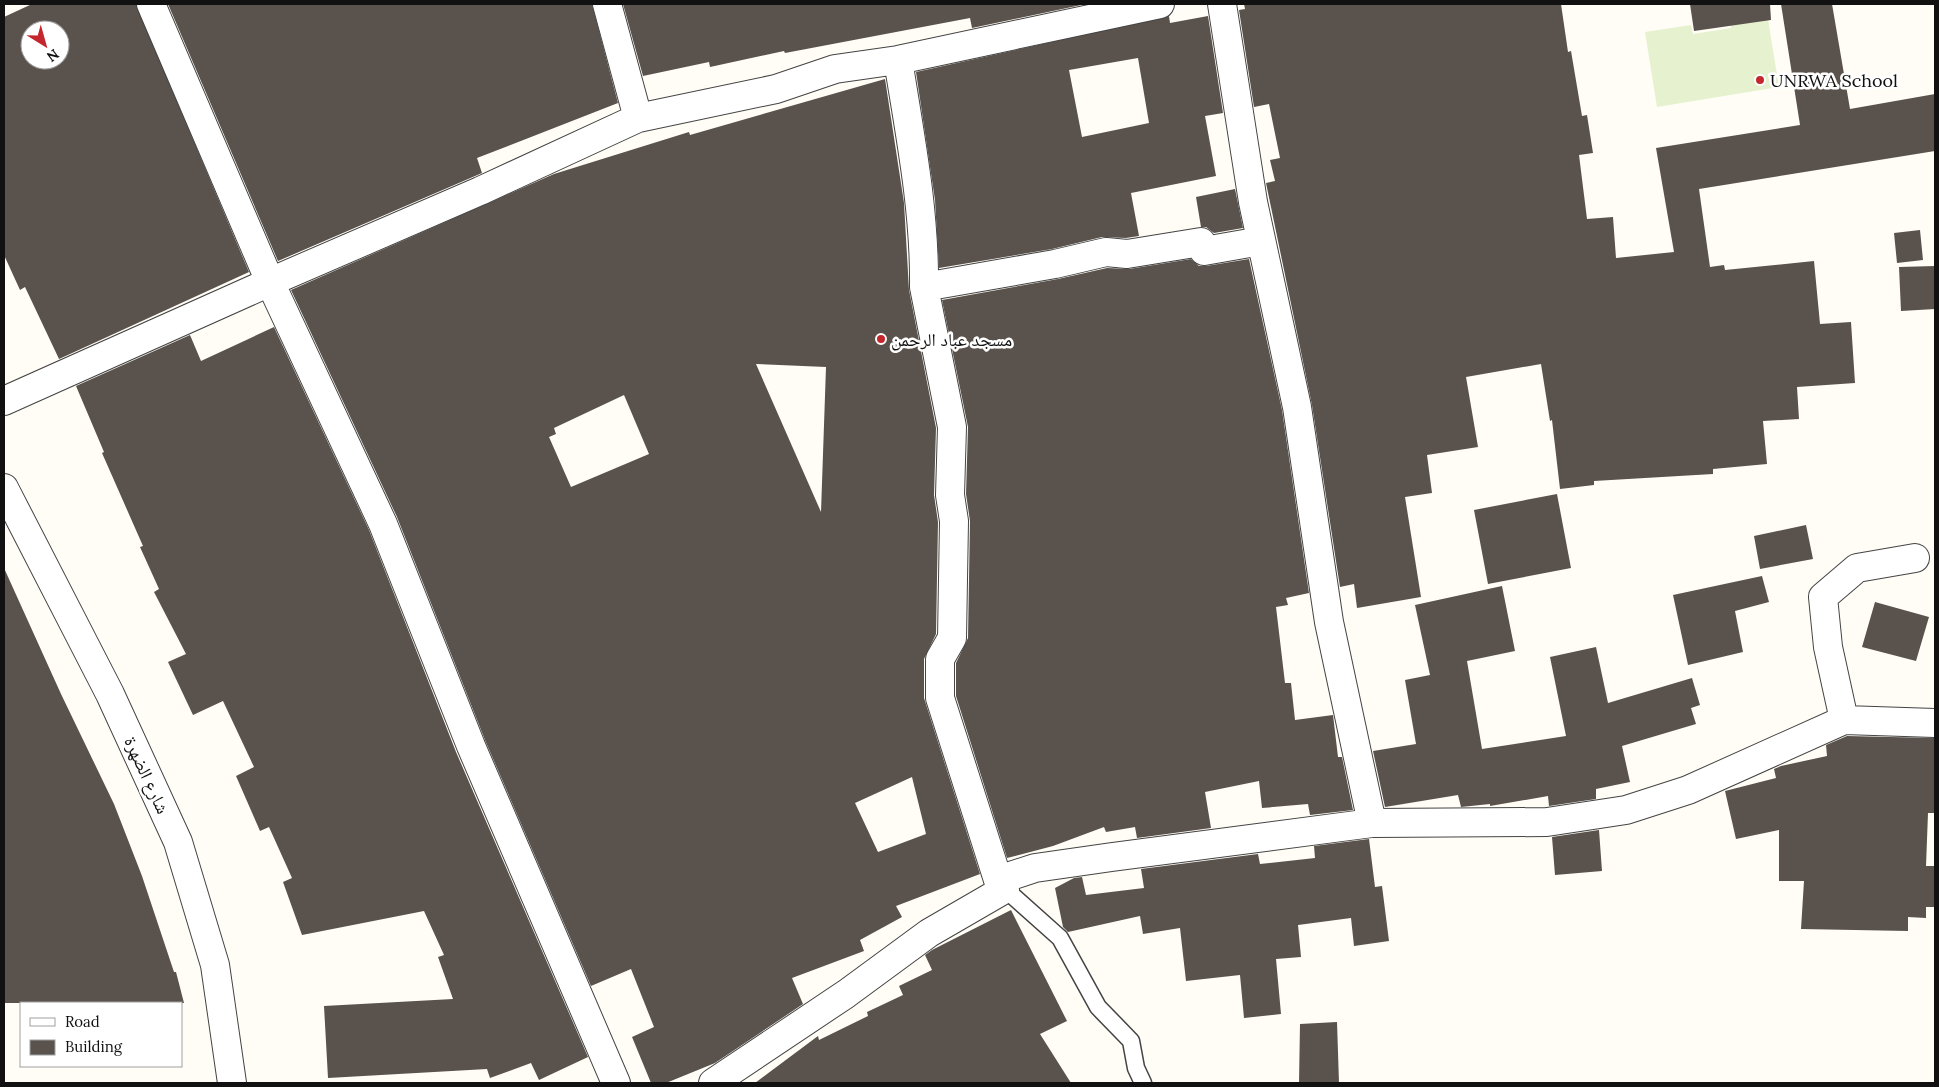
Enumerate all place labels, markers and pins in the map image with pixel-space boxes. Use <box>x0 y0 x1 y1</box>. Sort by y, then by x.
place label: UNRWA School <box>1770 69 1898 92</box>
marker: UNRWA School <box>1754 74 1766 86</box>
place label: مسجد عباد الرحمن <box>891 328 1012 351</box>
marker: مسجد عباد الرحمن <box>875 333 887 345</box>

